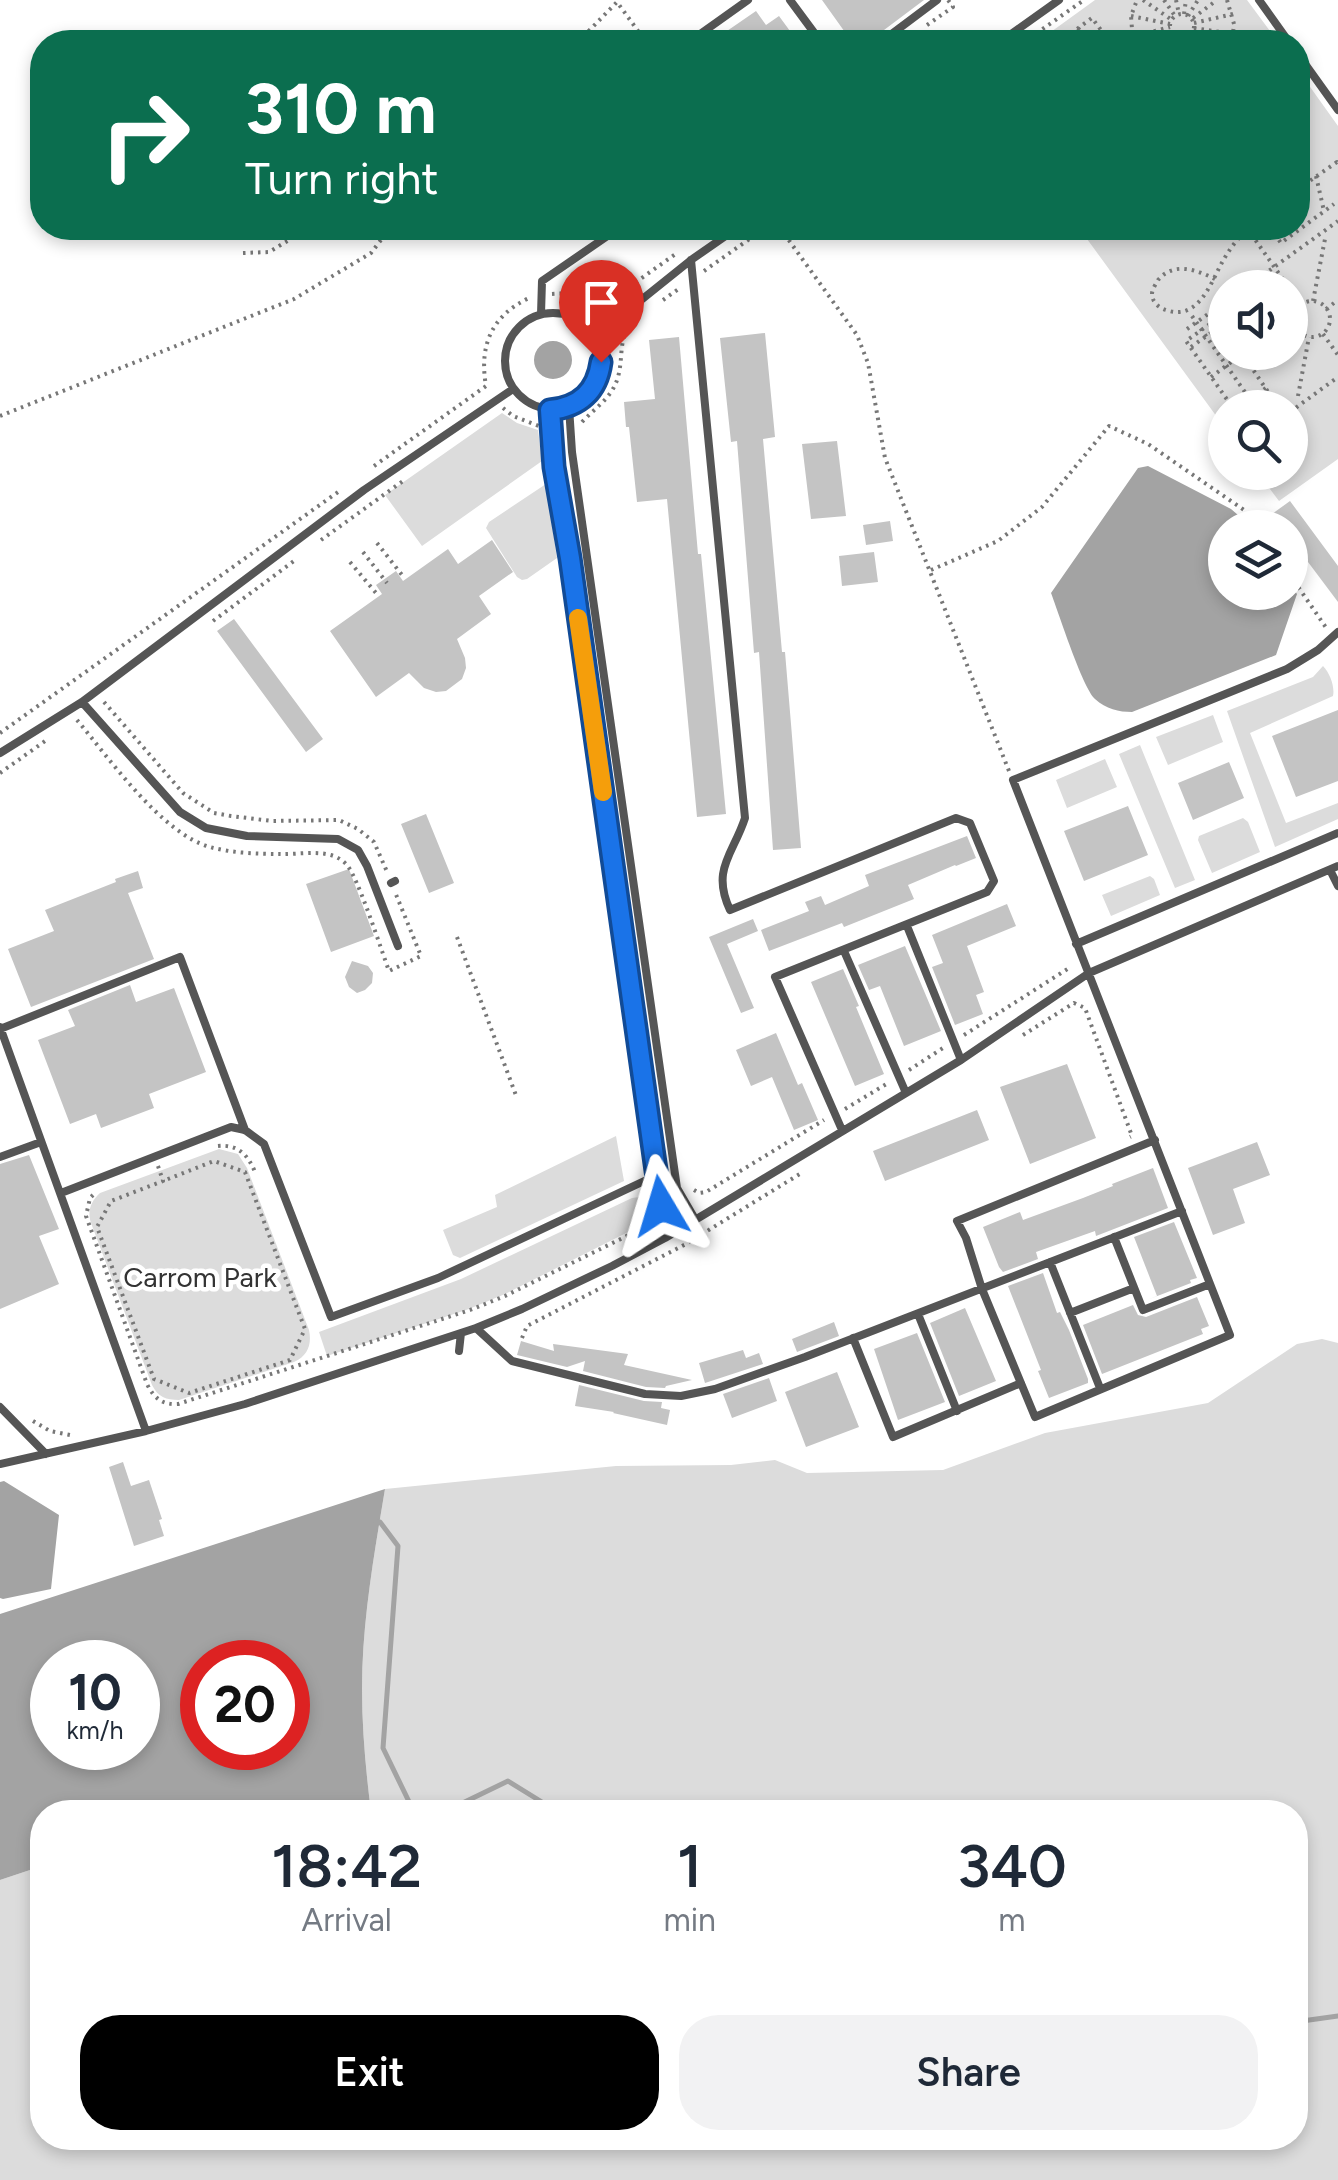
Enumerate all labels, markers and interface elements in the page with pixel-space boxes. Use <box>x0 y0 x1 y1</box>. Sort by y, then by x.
text: 310 m <box>245 66 437 151</box>
icon: right <box>80 70 210 200</box>
text: Turn right <box>245 151 438 205</box>
pin <box>559 260 644 363</box>
map controls <box>1208 270 1308 610</box>
button: sound <box>1208 270 1308 370</box>
icon: arrive <box>574 275 629 330</box>
button: search <box>1208 390 1308 490</box>
button: layers <box>1208 510 1308 610</box>
position arrow <box>609 1154 713 1258</box>
park label: Carrom Park <box>123 1260 277 1294</box>
speed limit sign: 20 <box>180 1640 310 1770</box>
text: 10 <box>68 1662 122 1723</box>
text: km/h <box>66 1715 124 1745</box>
text: 18:42 <box>271 1830 422 1902</box>
text: 1 <box>677 1830 702 1902</box>
text: 340 <box>957 1830 1067 1902</box>
text: Arrival <box>302 1901 392 1939</box>
text: min <box>663 1901 716 1939</box>
text: m <box>998 1901 1026 1939</box>
button: Exit <box>80 2015 659 2130</box>
button: Share <box>679 2015 1258 2130</box>

